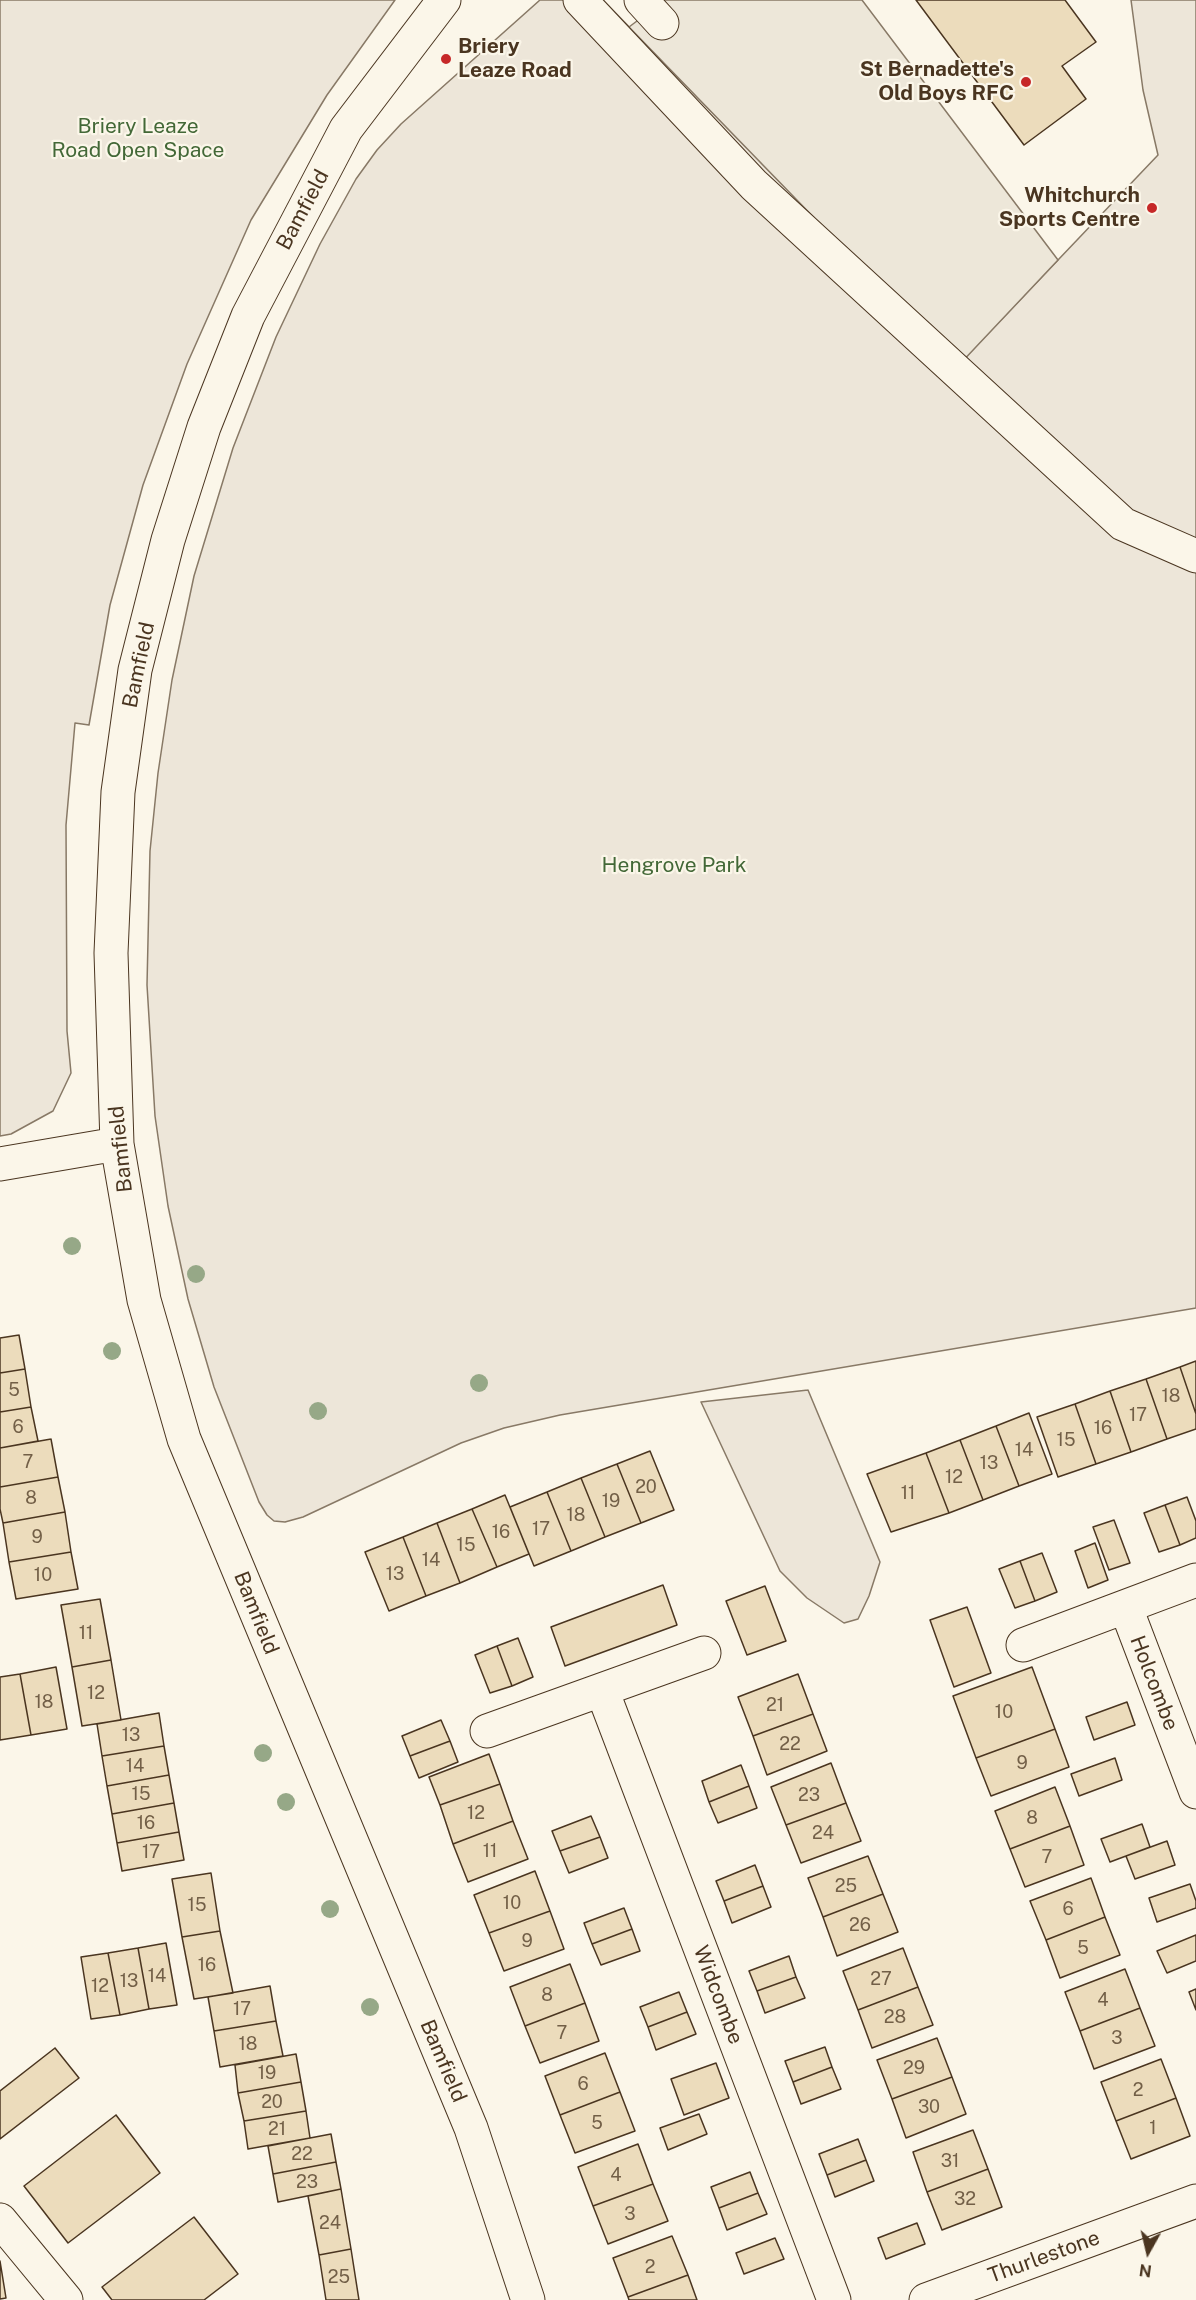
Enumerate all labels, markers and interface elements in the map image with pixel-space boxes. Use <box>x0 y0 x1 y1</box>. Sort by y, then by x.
place label: Briery Leaze Road <box>458 34 572 84</box>
marker: Briery Leaze Road <box>439 52 453 66</box>
place label: St Bernadette's Old Boys RFC <box>860 57 1014 107</box>
marker: St Bernadette's Old Boys RFC <box>1019 75 1033 89</box>
park label: Briery Leaze Road Open Space <box>51 114 225 164</box>
street label: Bamfield <box>271 166 335 254</box>
place label: Whitchurch Sports Centre <box>999 183 1140 233</box>
marker: Whitchurch Sports Centre <box>1145 201 1159 215</box>
street label: Bamfield <box>118 620 160 710</box>
park label: Hengrove Park <box>602 853 746 879</box>
street label: Bamfield <box>104 1104 138 1194</box>
house number: 5 <box>8 1379 20 1401</box>
house number: 18 <box>1162 1385 1180 1407</box>
house number: 17 <box>1129 1404 1147 1426</box>
house number: 6 <box>12 1416 24 1438</box>
house number: 16 <box>1094 1417 1112 1439</box>
house number: 15 <box>1057 1429 1075 1451</box>
house number: 14 <box>1015 1439 1033 1461</box>
house number: 7 <box>23 1451 33 1473</box>
house number: 13 <box>980 1452 998 1474</box>
house number: 12 <box>945 1466 963 1488</box>
house number: 20 <box>635 1476 657 1498</box>
house number: 11 <box>901 1482 915 1504</box>
house number: 8 <box>25 1487 37 1509</box>
house number: 19 <box>602 1490 620 1512</box>
house number: 18 <box>567 1504 585 1526</box>
house number: 17 <box>532 1518 550 1540</box>
house number: 16 <box>492 1521 510 1543</box>
house number: 9 <box>31 1526 43 1548</box>
house number: 15 <box>457 1534 475 1556</box>
house number: 14 <box>422 1549 440 1571</box>
house number: 13 <box>386 1563 404 1585</box>
house number: 10 <box>34 1564 52 1586</box>
street label: Bamfield <box>228 1568 284 1658</box>
house number: 11 <box>79 1622 93 1644</box>
street label: Holcombe <box>1124 1632 1184 1734</box>
house number: 12 <box>87 1682 105 1704</box>
house number: 18 <box>35 1691 53 1713</box>
house number: 21 <box>766 1694 784 1716</box>
house number: 10 <box>995 1701 1013 1723</box>
house number: 13 <box>122 1724 140 1746</box>
house number: 22 <box>779 1733 801 1755</box>
house number: 9 <box>1016 1752 1028 1774</box>
house number: 14 <box>126 1755 144 1777</box>
house number: 15 <box>132 1783 150 1805</box>
house number: 23 <box>798 1784 820 1806</box>
house number: 12 <box>467 1802 485 1824</box>
house number: 8 <box>1026 1807 1038 1829</box>
house number: 16 <box>137 1812 155 1834</box>
house number: 24 <box>812 1822 834 1844</box>
house number: 11 <box>483 1840 497 1862</box>
house number: 17 <box>142 1841 160 1863</box>
house number: 7 <box>1042 1846 1052 1868</box>
house number: 25 <box>835 1875 857 1897</box>
house number: 10 <box>503 1892 521 1914</box>
house number: 15 <box>188 1894 206 1916</box>
house number: 6 <box>1062 1898 1074 1920</box>
house number: 26 <box>849 1914 871 1936</box>
house number: 9 <box>521 1930 533 1952</box>
house number: 5 <box>1077 1937 1089 1959</box>
street label: Widcombe <box>688 1942 748 2048</box>
house number: 16 <box>198 1954 216 1976</box>
house number: 14 <box>148 1965 166 1987</box>
house number: 27 <box>870 1968 892 1990</box>
house number: 13 <box>120 1970 138 1992</box>
house number: 12 <box>91 1975 109 1997</box>
house number: 8 <box>541 1984 553 2006</box>
house number: 4 <box>1097 1989 1109 2011</box>
house number: 17 <box>233 1998 251 2020</box>
house number: 28 <box>884 2006 906 2028</box>
street label: Bamfield <box>414 2016 472 2106</box>
house number: 7 <box>557 2022 567 2044</box>
house number: 3 <box>1111 2027 1123 2049</box>
house number: 18 <box>239 2033 257 2055</box>
house number: 29 <box>903 2057 925 2079</box>
house number: 19 <box>258 2062 276 2084</box>
house number: 6 <box>577 2073 589 2095</box>
house number: 2 <box>1133 2079 1143 2101</box>
house number: 20 <box>261 2091 283 2113</box>
house number: 30 <box>918 2096 940 2118</box>
house number: 5 <box>591 2112 603 2134</box>
house number: 1 <box>1149 2117 1157 2139</box>
house number: 21 <box>268 2118 286 2140</box>
house number: 22 <box>291 2143 313 2165</box>
house number: 31 <box>941 2150 959 2172</box>
house number: 4 <box>610 2164 622 2186</box>
house number: 23 <box>296 2171 318 2193</box>
house number: 32 <box>954 2188 976 2210</box>
house number: 3 <box>624 2203 636 2225</box>
house number: 24 <box>319 2212 341 2234</box>
north arrow <box>1118 2222 1178 2282</box>
street label: Thurlestone <box>985 2225 1103 2289</box>
house number: 2 <box>645 2256 655 2278</box>
text: N <box>1138 2260 1153 2281</box>
house number: 25 <box>328 2266 350 2288</box>

